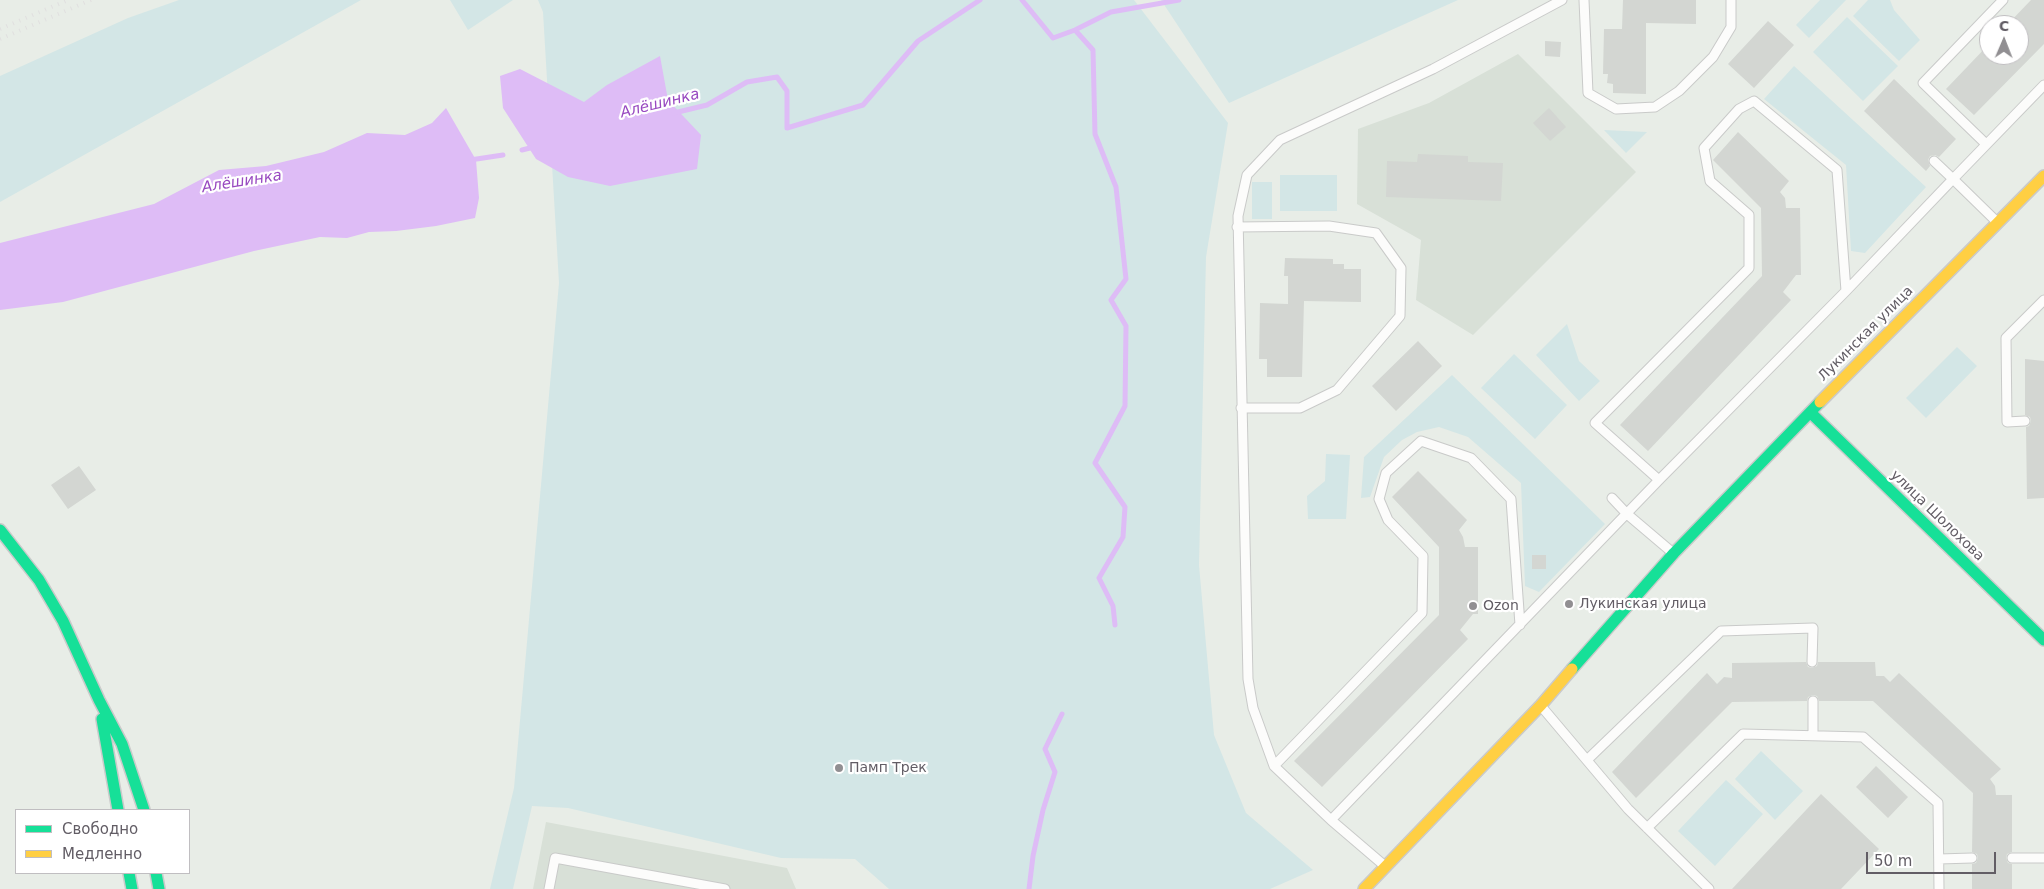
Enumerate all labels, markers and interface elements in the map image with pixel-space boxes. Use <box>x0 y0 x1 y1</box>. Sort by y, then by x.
north arrow <box>1979 15 2029 65</box>
text: С <box>1999 18 2010 34</box>
water label: Алёшинка <box>619 86 701 122</box>
water label: Алёшинка <box>201 167 283 197</box>
street label: Лукинская улица <box>1815 283 1917 385</box>
street label: улица Шолохова <box>1887 467 1987 565</box>
place label: Лукинская улица <box>1579 596 1707 612</box>
place label: Ozon <box>1483 598 1519 614</box>
marker: Лукинская улица <box>1563 598 1575 610</box>
marker: Ozon <box>1467 600 1479 612</box>
place label: Памп Трек <box>849 760 927 776</box>
marker: Памп Трек <box>833 762 845 774</box>
legend <box>15 809 190 874</box>
text: Свободно <box>62 820 138 838</box>
scale bar <box>1869 842 1999 874</box>
text: Медленно <box>62 845 142 863</box>
text: 50 m <box>1874 852 1912 870</box>

